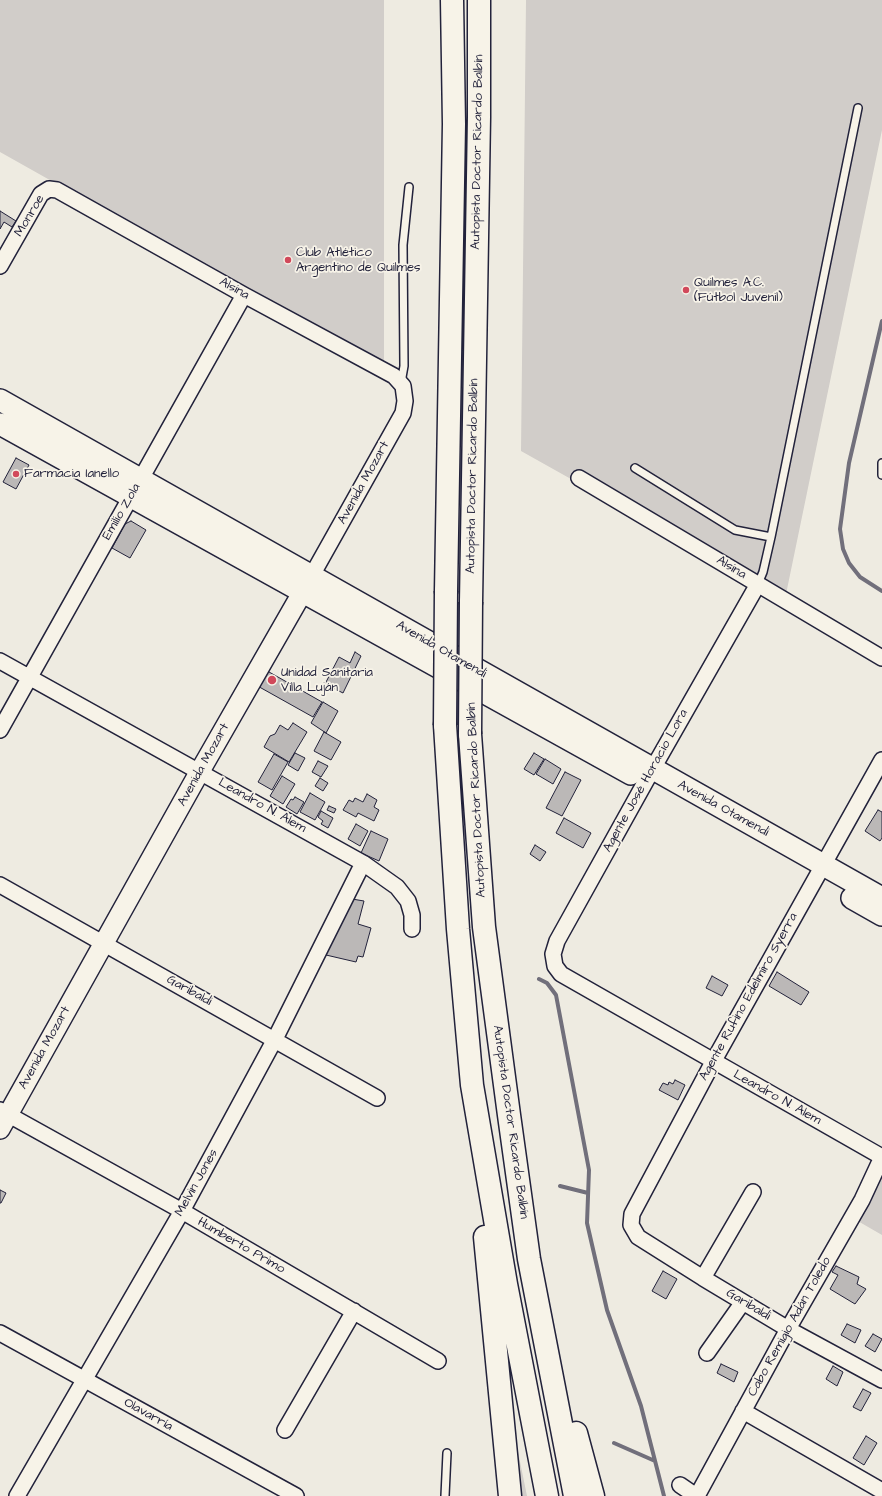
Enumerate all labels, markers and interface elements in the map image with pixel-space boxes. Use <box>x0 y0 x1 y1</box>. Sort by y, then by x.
street label: Autopista Doctor Ricardo Balbín <box>468 54 488 250</box>
street label: Monroe <box>11 192 49 240</box>
place label: Club Atlético Argentino de Quilmes <box>296 245 420 276</box>
marker: Club Atlético Argentino de Quilmes <box>283 255 293 265</box>
street label: Alsina <box>216 274 252 304</box>
place label: Quilmes A.C. (Fútbol Juvenil) <box>694 275 783 306</box>
marker: Quilmes A.C. (Fútbol Juvenil) <box>681 285 691 295</box>
street label: Autopista Doctor Ricardo Balbín <box>463 378 483 574</box>
street label: Avenida Mozart <box>335 439 393 527</box>
place label: Farmacia Ianello <box>24 466 119 482</box>
marker: Farmacia Ianello <box>11 469 21 479</box>
street label: Emilio Zola <box>100 481 144 543</box>
street label: Alsina <box>713 553 749 583</box>
street label: Avenida Otamendi <box>393 618 489 682</box>
place label: Unidad Sanitaria Villa Luján <box>281 665 373 696</box>
marker: Unidad Sanitaria Villa Luján <box>266 674 278 686</box>
street label: Autopista Doctor Ricardo Balbín <box>464 702 490 898</box>
street label: Agente José Horacio Lora <box>600 707 692 855</box>
street label: Avenida Mozart <box>175 721 233 809</box>
street label: Leandro N. Alem <box>215 775 309 837</box>
street label: Avenida Otamendi <box>675 777 771 841</box>
street label: Agente Rufino Edelmiro Syerra <box>696 910 802 1084</box>
street label: Garibaldi <box>164 972 214 1010</box>
street label: Avenida Mozart <box>16 1004 74 1092</box>
street label: Autopista Doctor Ricardo Balbín <box>489 1024 531 1220</box>
street label: Leandro N. Alem <box>730 1067 824 1129</box>
street label: Melvin Jones <box>172 1147 222 1219</box>
street label: Humberto Primo <box>194 1215 288 1277</box>
street label: Cabo Remigio Adán Toledo <box>745 1255 835 1399</box>
street label: Garibaldi <box>723 1286 773 1324</box>
street label: Olavarría <box>121 1395 175 1435</box>

